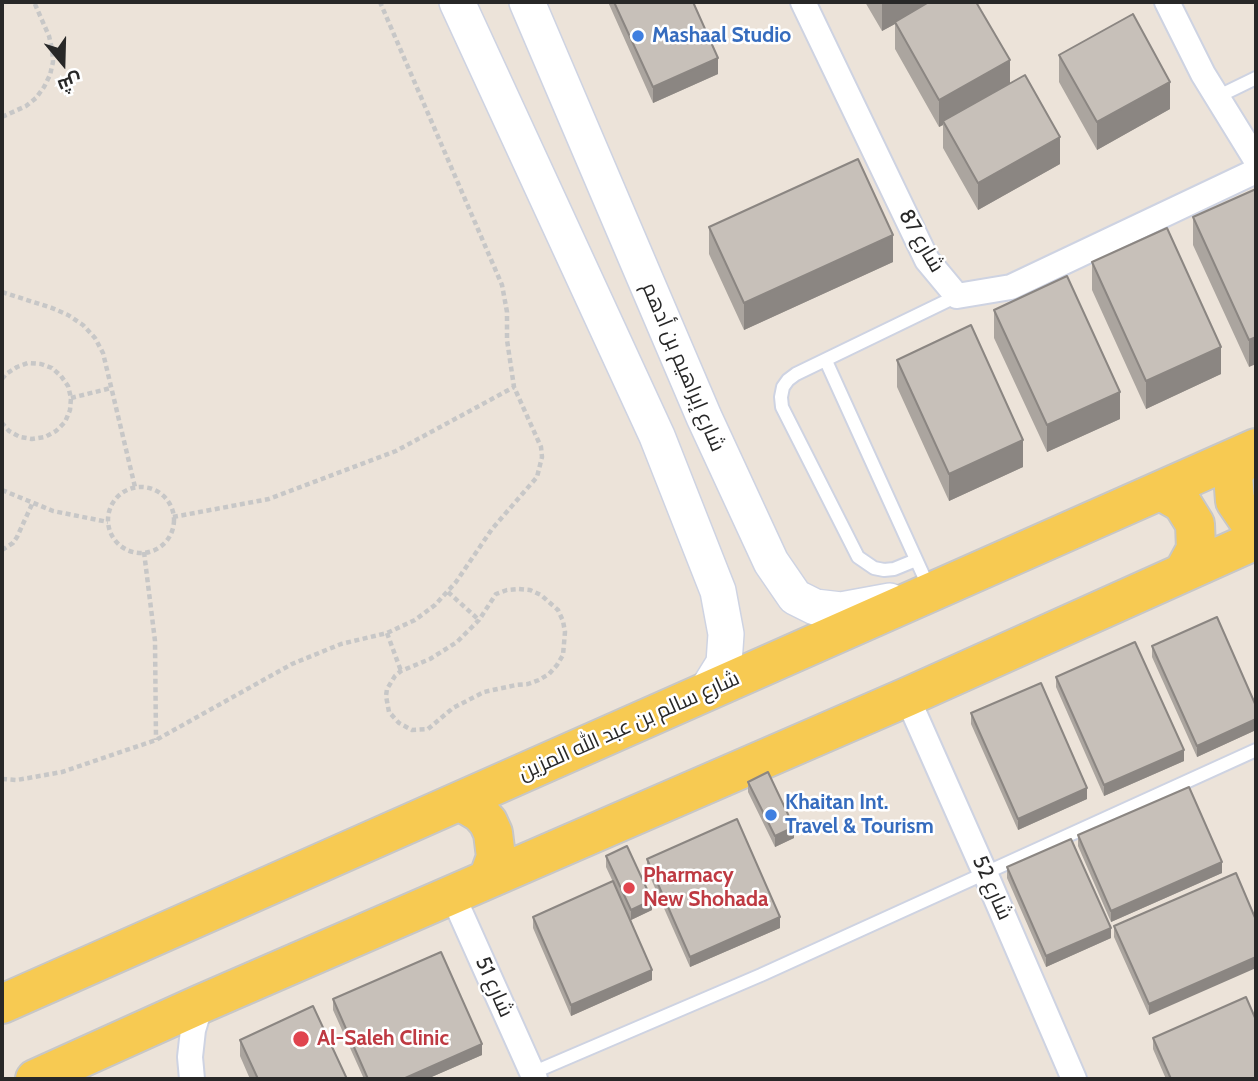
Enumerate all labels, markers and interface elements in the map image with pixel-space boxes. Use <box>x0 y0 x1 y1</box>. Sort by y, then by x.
place label: Mashaal Studio <box>652 23 791 49</box>
north arrow <box>28 28 98 98</box>
marker: Mashaal Studio <box>630 28 646 44</box>
text: ش <box>55 68 85 98</box>
street label: شارع 87 <box>893 205 949 277</box>
street label: شارع إبراهيم بن أدهم <box>636 279 730 455</box>
street label: شارع سالم بن عبد الله المزين <box>515 666 743 786</box>
place label: Khaitan Int. Travel & Tourism <box>785 790 934 840</box>
marker: Khaitan Int. Travel & Tourism <box>763 807 779 823</box>
street label: شارع 52 <box>967 852 1017 924</box>
place label: Pharmacy New Shohada <box>643 863 768 913</box>
marker: Pharmacy New Shohada <box>621 880 637 896</box>
street label: 51 شارع <box>470 953 518 1021</box>
place label: Al-Saleh Clinic <box>317 1026 449 1052</box>
marker: Al-Saleh Clinic <box>291 1029 311 1049</box>

